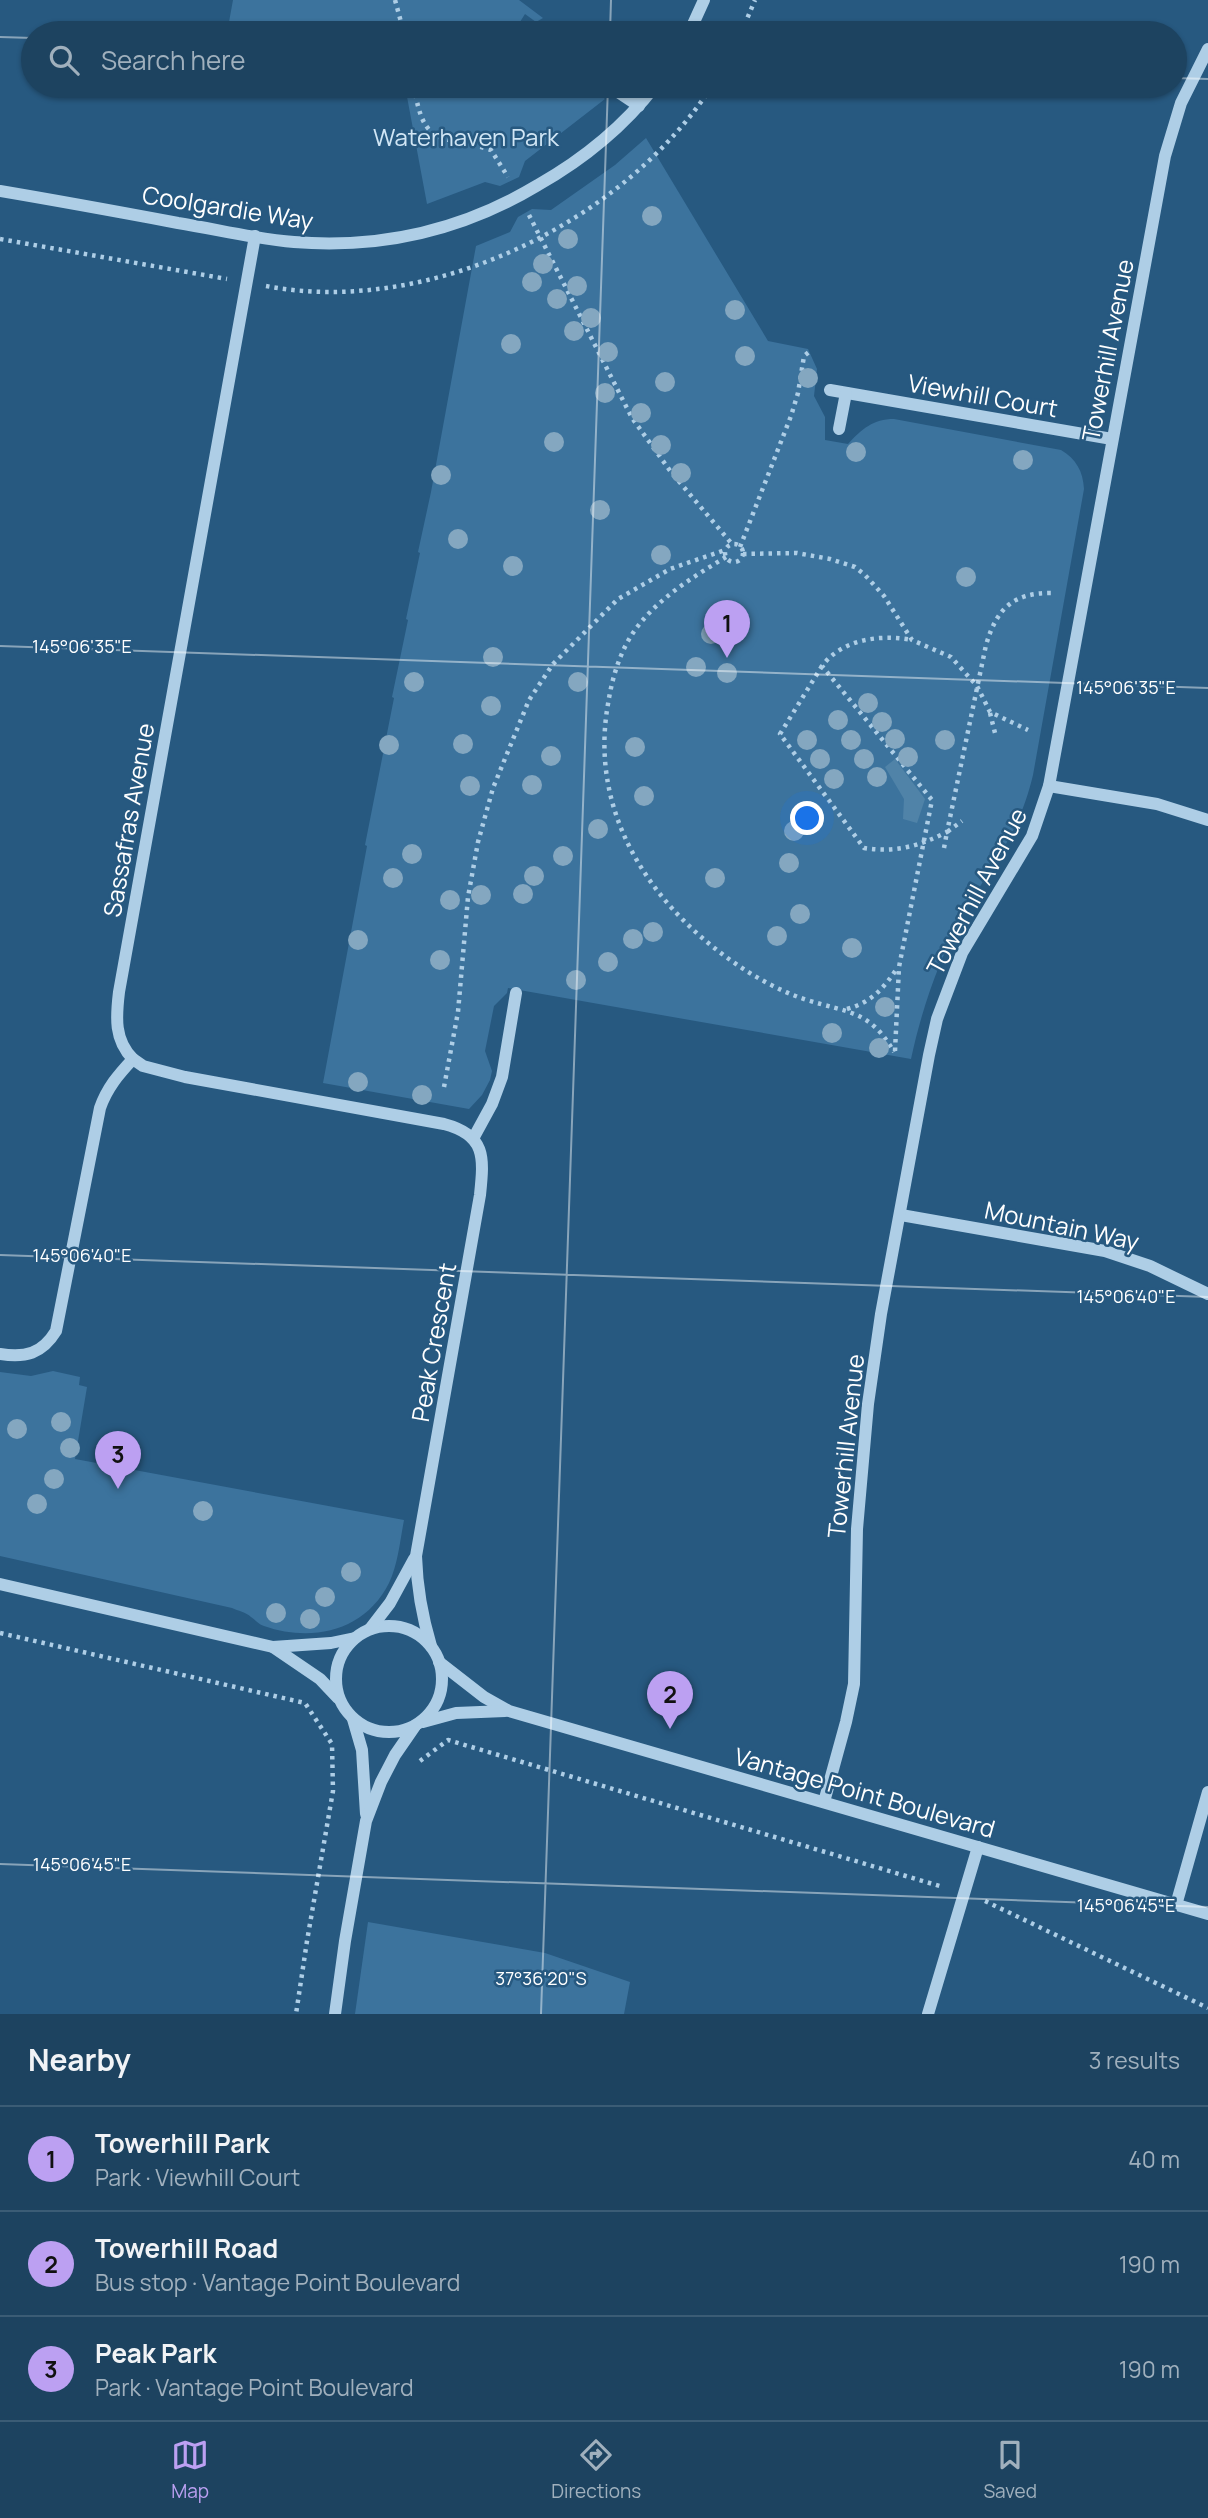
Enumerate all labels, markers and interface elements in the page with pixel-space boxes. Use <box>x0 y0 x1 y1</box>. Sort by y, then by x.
search box <box>21 21 1187 98</box>
icon: search <box>45 41 83 79</box>
text: Search here <box>101 42 246 78</box>
park label: Waterhaven Park <box>373 120 560 153</box>
street label: Coolgardie Way <box>140 177 316 237</box>
street label: Towerhill Avenue <box>1073 256 1141 444</box>
street label: Viewhill Court <box>906 366 1060 424</box>
pin: 1 <box>704 600 750 658</box>
text: 145°06'35"E <box>32 634 132 658</box>
text: 145°06'35"E <box>1076 675 1176 699</box>
street label: Sassafras Avenue <box>95 721 161 919</box>
your location <box>790 801 824 835</box>
street label: Towerhill Avenue <box>918 802 1034 980</box>
street label: Mountain Way <box>982 1193 1143 1258</box>
text: 145°06'40"E <box>33 1243 131 1267</box>
street label: Peak Crescent <box>403 1260 463 1424</box>
text: 145°06'40"E <box>1077 1284 1175 1308</box>
street label: Towerhill Avenue <box>819 1352 871 1540</box>
pin: 3 <box>95 1431 141 1489</box>
pin: 2 <box>647 1671 693 1729</box>
street label: Vantage Point Boulevard <box>731 1739 999 1845</box>
text: 145°06'45"E <box>33 1852 131 1876</box>
text: 145°06'45"E <box>1077 1893 1175 1917</box>
text: 37°36'20"S <box>495 1966 587 1990</box>
text: Nearby <box>28 2039 131 2080</box>
text: 3 results <box>1089 2044 1180 2076</box>
text: Towerhill Park <box>95 2125 270 2161</box>
text: 1 <box>46 2143 56 2175</box>
text: 40 m <box>1128 2143 1180 2175</box>
text: Park · Viewhill Court <box>95 2161 300 2193</box>
text: Towerhill Road <box>95 2230 278 2266</box>
text: 2 <box>44 2248 58 2280</box>
text: 190 m <box>1119 2248 1180 2280</box>
text: Bus stop · Vantage Point Boulevard <box>95 2266 460 2298</box>
text: Peak Park <box>95 2335 217 2371</box>
text: 3 <box>44 2353 58 2385</box>
text: 190 m <box>1119 2353 1180 2385</box>
text: Park · Vantage Point Boulevard <box>95 2371 414 2403</box>
tab: Map <box>171 2436 209 2504</box>
tab: Directions <box>551 2436 641 2504</box>
tab: Saved <box>983 2436 1037 2504</box>

